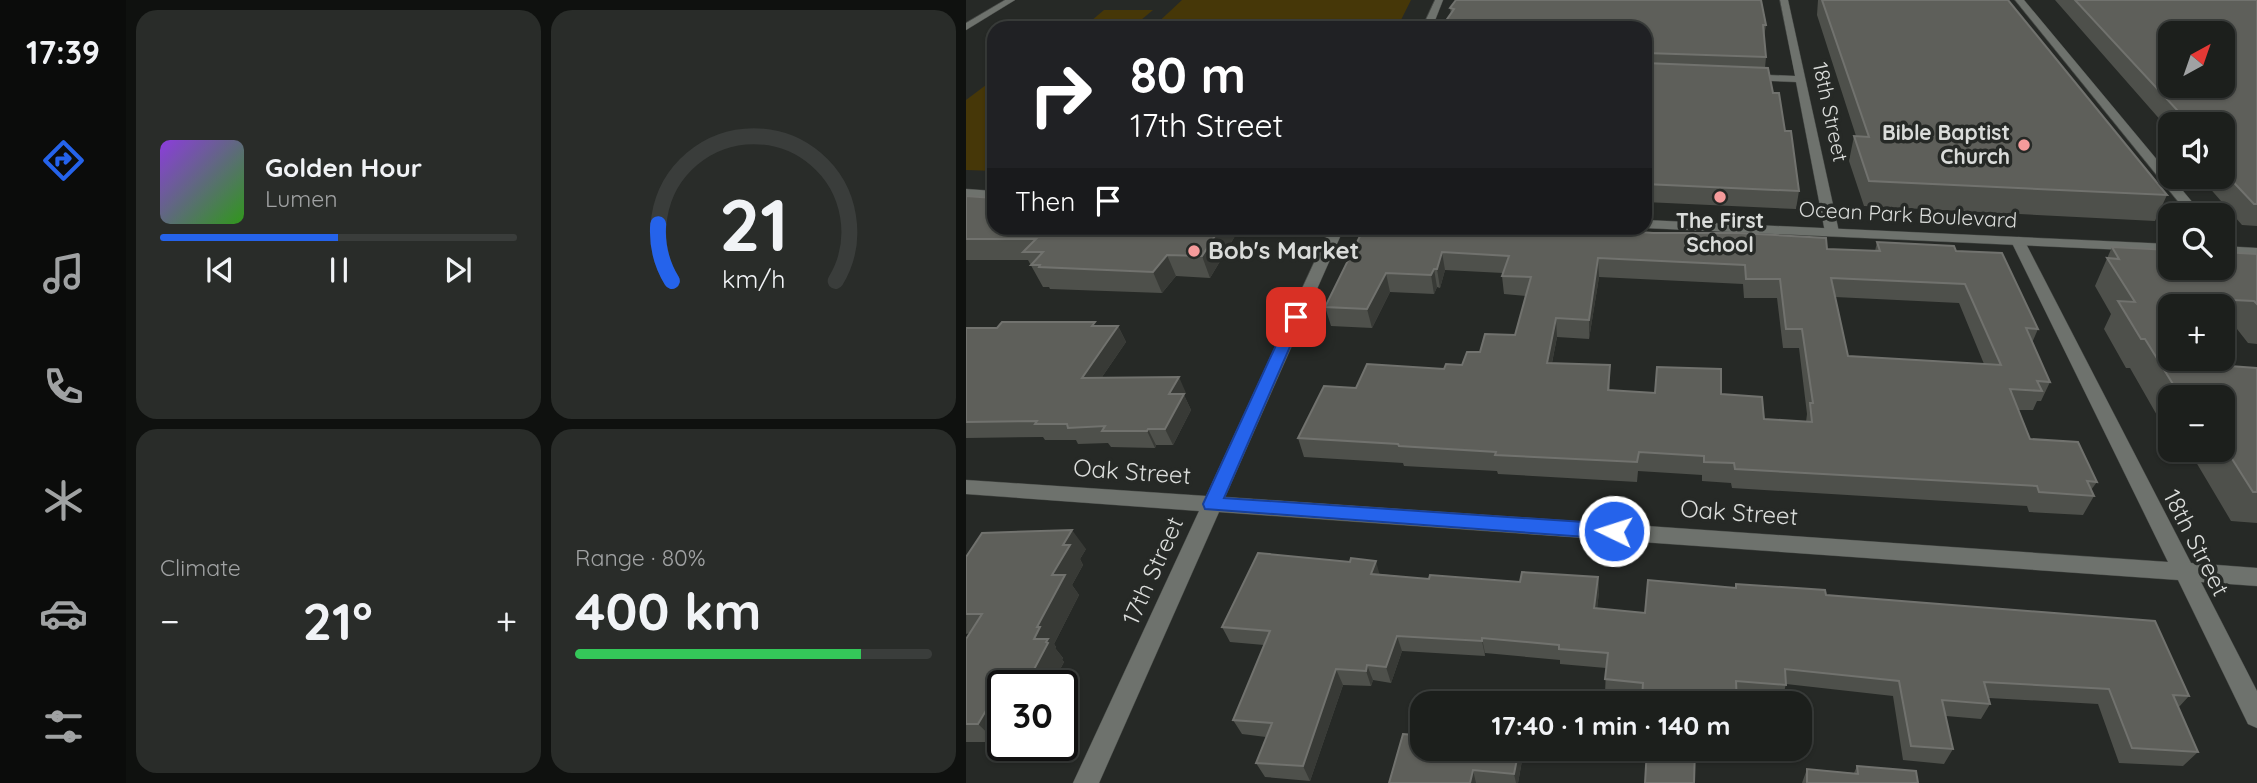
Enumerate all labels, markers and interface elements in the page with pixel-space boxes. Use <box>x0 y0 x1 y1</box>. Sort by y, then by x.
north arrow <box>2158 21 2235 98</box>
map controls <box>2158 21 2235 462</box>
text: 17:39 <box>26 32 100 72</box>
text: 80 m <box>1130 44 1246 105</box>
icon: right <box>1015 49 1106 140</box>
street label: 18th Street <box>1808 60 1854 164</box>
text: 17th Street <box>1130 105 1283 145</box>
button: sound <box>2158 112 2235 189</box>
place label: Bible Baptist Church <box>1882 119 2010 169</box>
icon: directions <box>39 136 88 185</box>
marker: Bible Baptist Church <box>2016 137 2032 153</box>
text: Golden Hour <box>265 151 422 184</box>
text: 21 <box>719 178 788 269</box>
icon: arrive <box>1089 182 1127 220</box>
text: Lumen <box>265 184 338 213</box>
text: Then <box>1015 185 1075 218</box>
marker: The First School <box>1712 189 1728 205</box>
street label: Ocean Park Boulevard <box>1798 195 2018 233</box>
button: search <box>2158 203 2235 280</box>
place label: The First School <box>1676 207 1764 257</box>
place label: Bob's Market <box>1208 235 1359 265</box>
marker: Bob's Market <box>1186 243 1202 259</box>
icon: music <box>39 249 88 298</box>
icon: previous <box>201 251 239 289</box>
icon: pause <box>320 251 358 289</box>
icon: next <box>439 251 477 289</box>
text: km/h <box>722 263 785 294</box>
pin <box>1266 287 1326 347</box>
button: + <box>2158 294 2235 371</box>
icon: arrive <box>1277 298 1315 336</box>
icon: phone <box>39 362 88 411</box>
button: − <box>2158 385 2235 462</box>
street label: Oak Street <box>1072 452 1192 490</box>
icon: climate <box>39 476 88 525</box>
street label: 18th Street <box>2157 484 2237 601</box>
street label: Oak Street <box>1679 493 1799 531</box>
position arrow <box>1577 494 1651 568</box>
street label: 17th Street <box>1115 512 1189 629</box>
text: Range · 80% <box>575 543 706 572</box>
text: Climate <box>160 553 241 582</box>
text: 400 km <box>575 578 762 643</box>
text: 21° <box>303 588 373 653</box>
icon: car <box>39 589 88 638</box>
text: − <box>160 597 180 645</box>
text: + <box>496 597 517 645</box>
speed limit sign: 30 <box>987 670 1078 761</box>
icon: filters <box>39 702 88 751</box>
text: 17:40 · 1 min · 140 m <box>1491 709 1731 742</box>

